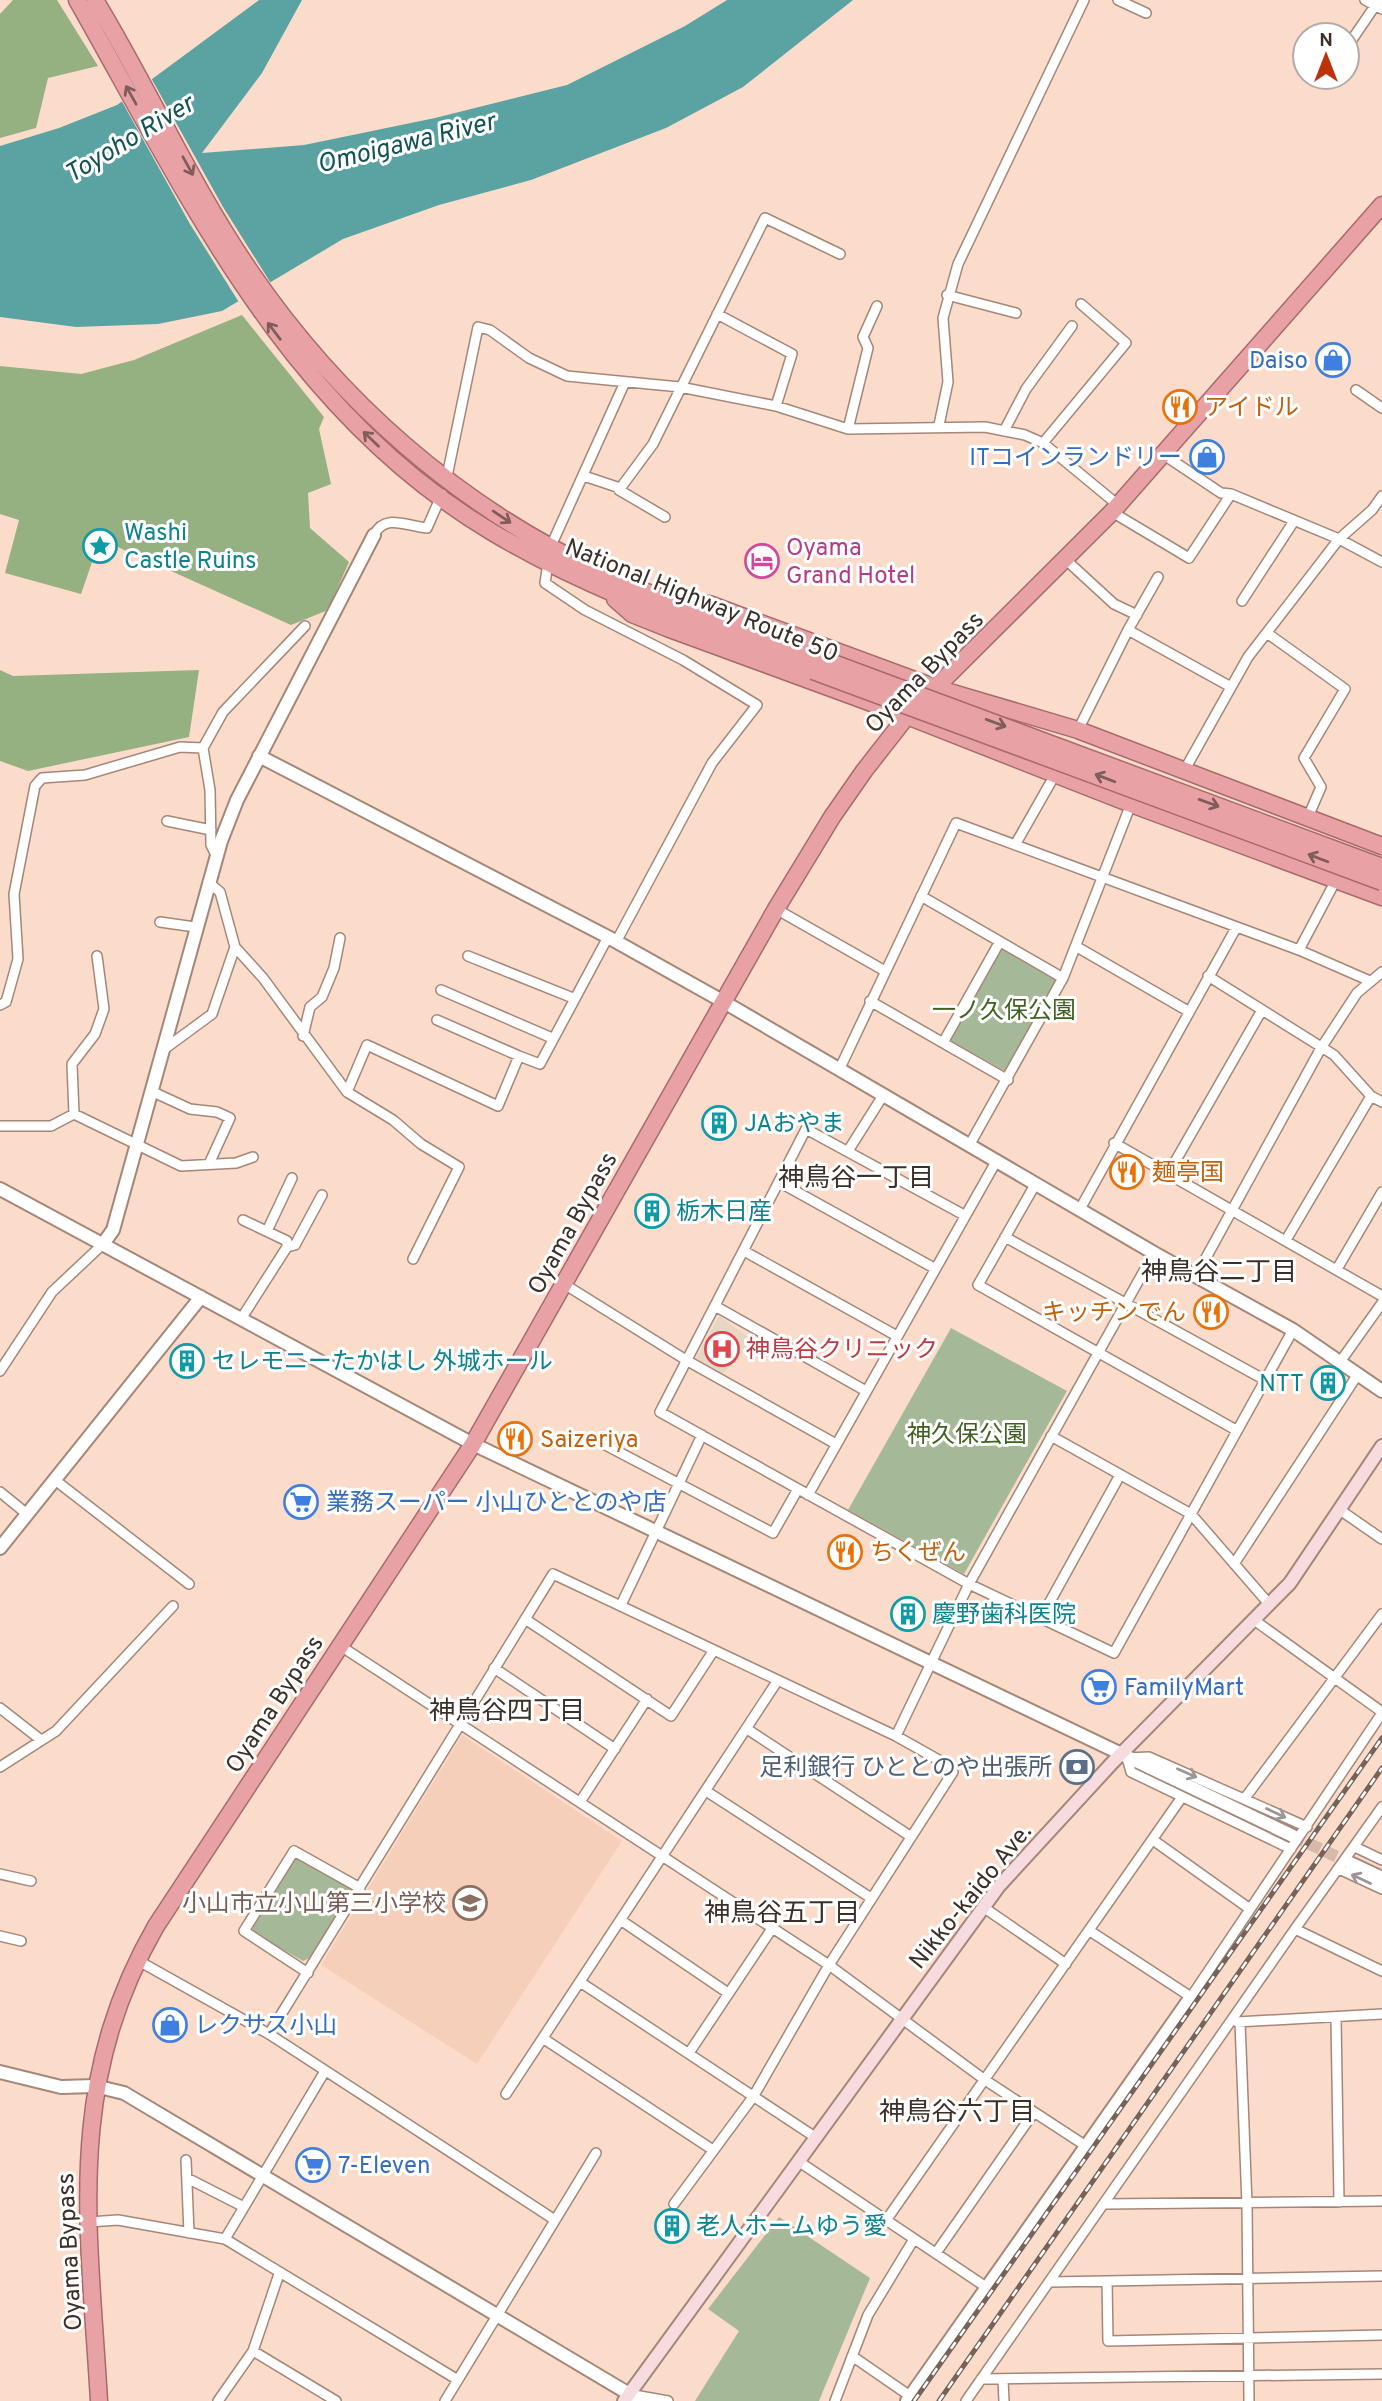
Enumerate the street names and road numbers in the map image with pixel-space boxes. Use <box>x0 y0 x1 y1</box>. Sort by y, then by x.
street label: National Highway Route 50 <box>560 533 842 670</box>
street label: Oyama Bypass <box>860 606 991 741</box>
street label: Oyama Bypass <box>522 1148 625 1300</box>
street label: Oyama Bypass <box>220 1631 331 1780</box>
street label: Nikko-kaido Ave. <box>904 1818 1039 1976</box>
street label: Oyama Bypass <box>52 2172 90 2332</box>

